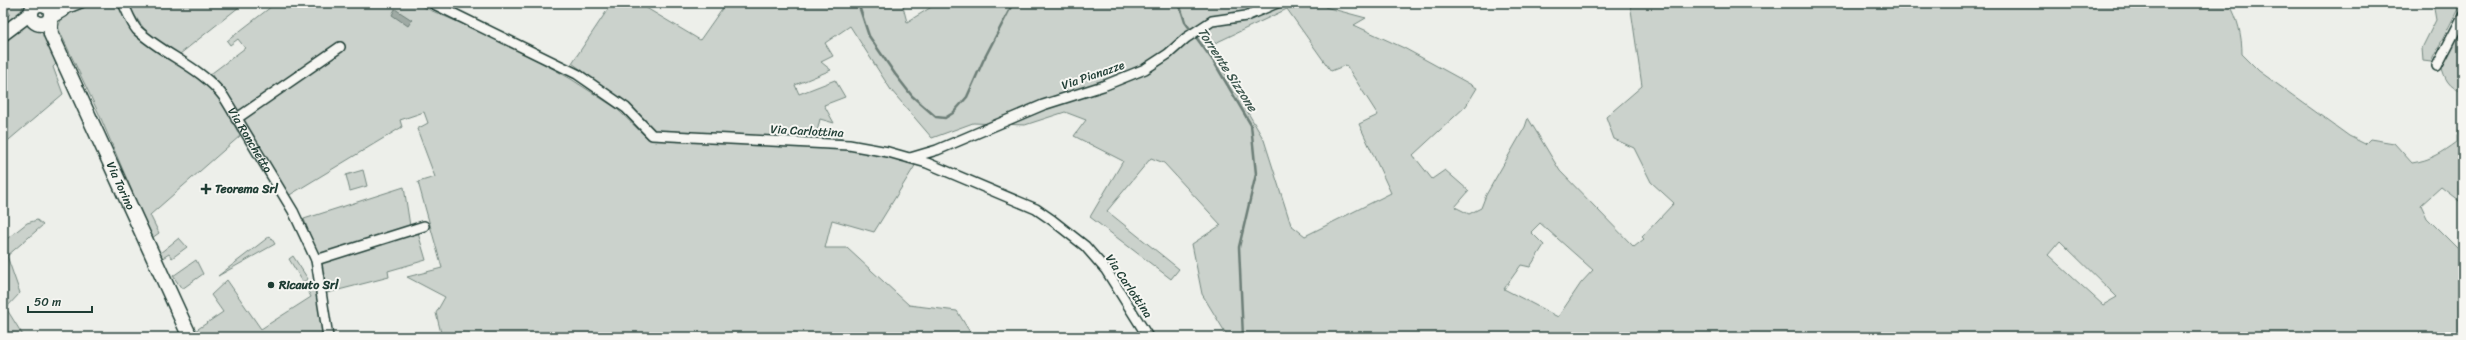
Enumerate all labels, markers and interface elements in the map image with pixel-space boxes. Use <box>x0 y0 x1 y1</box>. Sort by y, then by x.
water label: Torrente Sizzone <box>1192 23 1264 117</box>
street label: Via Pianazze <box>1058 54 1128 96</box>
street label: Via Ronchetto <box>221 103 279 177</box>
street label: Via Carlottina <box>770 118 844 144</box>
street label: Via Torino <box>100 158 141 214</box>
place label: Teorema Srl <box>215 178 278 200</box>
marker: Teorema Srl <box>200 183 212 195</box>
street label: Via Carlottina <box>1099 249 1159 323</box>
place label: Ricauto Srl <box>278 274 339 296</box>
marker: Ricauto Srl <box>266 280 276 290</box>
scale bar <box>28 288 92 314</box>
text: 50 m <box>34 291 61 313</box>

